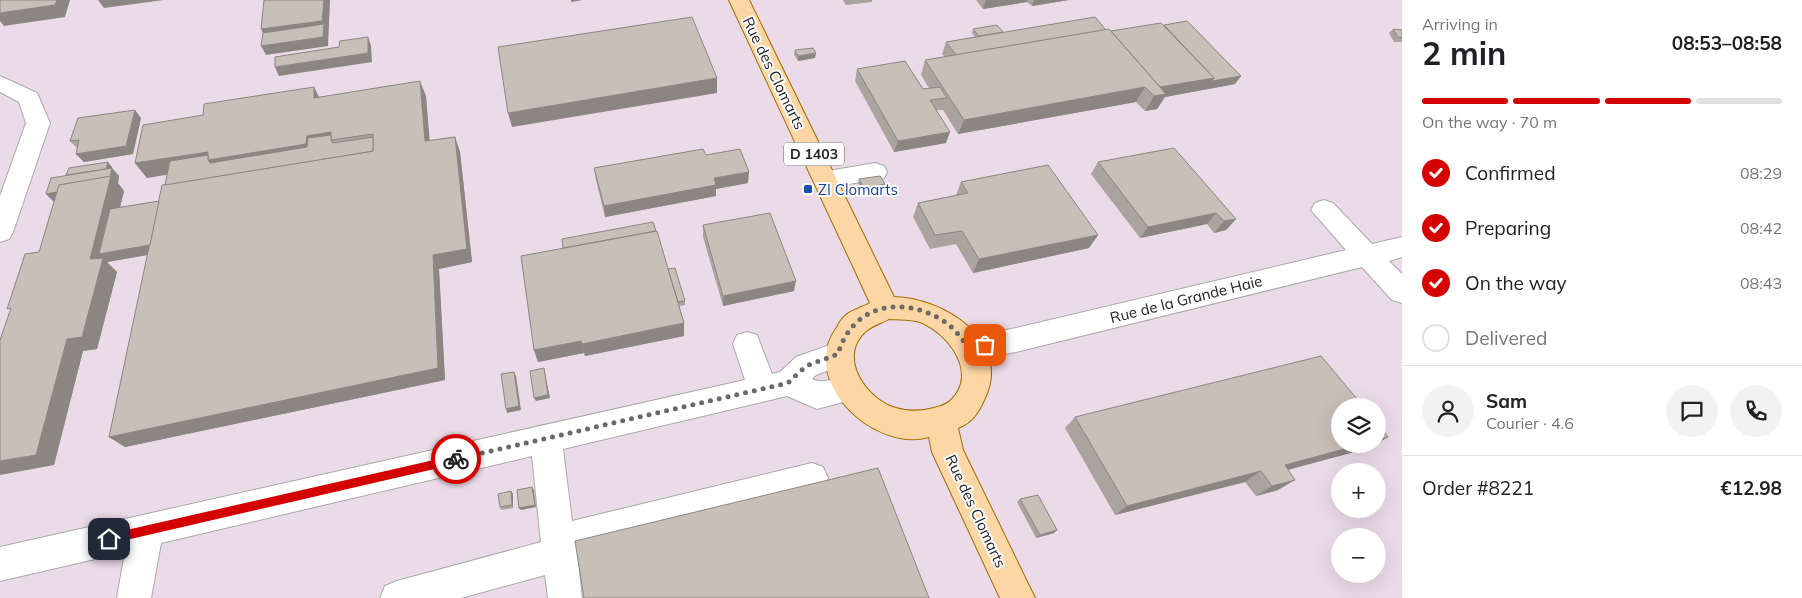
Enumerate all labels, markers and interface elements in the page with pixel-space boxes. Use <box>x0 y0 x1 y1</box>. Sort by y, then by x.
street label: Rue des Clomarts <box>739 14 809 132</box>
text: Arriving in <box>1422 14 1498 34</box>
text: 08:53–08:58 <box>1672 31 1782 55</box>
text: 2 min <box>1422 33 1506 73</box>
text: On the way · 70 m <box>1422 112 1557 132</box>
road number: D 1403 <box>784 142 844 166</box>
icon: check <box>1422 159 1450 187</box>
text: Confirmed <box>1465 161 1556 185</box>
text: 08:29 <box>1740 163 1782 183</box>
place label: ZI Clomarts <box>818 180 898 199</box>
marker: ZI Clomarts <box>802 183 814 195</box>
icon: check <box>1422 214 1450 242</box>
text: Preparing <box>1465 216 1551 240</box>
text: 08:42 <box>1740 218 1782 238</box>
icon: check <box>1422 269 1450 297</box>
street label: Rue de la Grande Haie <box>1108 271 1264 327</box>
text: On the way <box>1465 271 1567 295</box>
text: 08:43 <box>1740 273 1782 293</box>
pin <box>964 324 1006 366</box>
text: Delivered <box>1465 326 1547 350</box>
icon: bag <box>971 331 999 359</box>
button: person <box>1422 385 1474 437</box>
button: chat <box>1666 385 1718 437</box>
button: phone <box>1730 385 1782 437</box>
text: Sam <box>1486 389 1527 413</box>
map controls <box>1331 398 1386 583</box>
button: layers <box>1331 398 1386 453</box>
text: Courier · 4.6 <box>1486 413 1574 433</box>
courier <box>431 434 481 484</box>
icon: bike <box>442 445 470 473</box>
street label: Rue des Clomarts <box>941 451 1011 571</box>
button: + <box>1331 463 1386 518</box>
text: Order #8221 <box>1422 476 1534 500</box>
text: €12.98 <box>1720 476 1782 500</box>
pin <box>88 518 130 560</box>
icon: home <box>95 525 123 553</box>
button: − <box>1331 528 1386 583</box>

